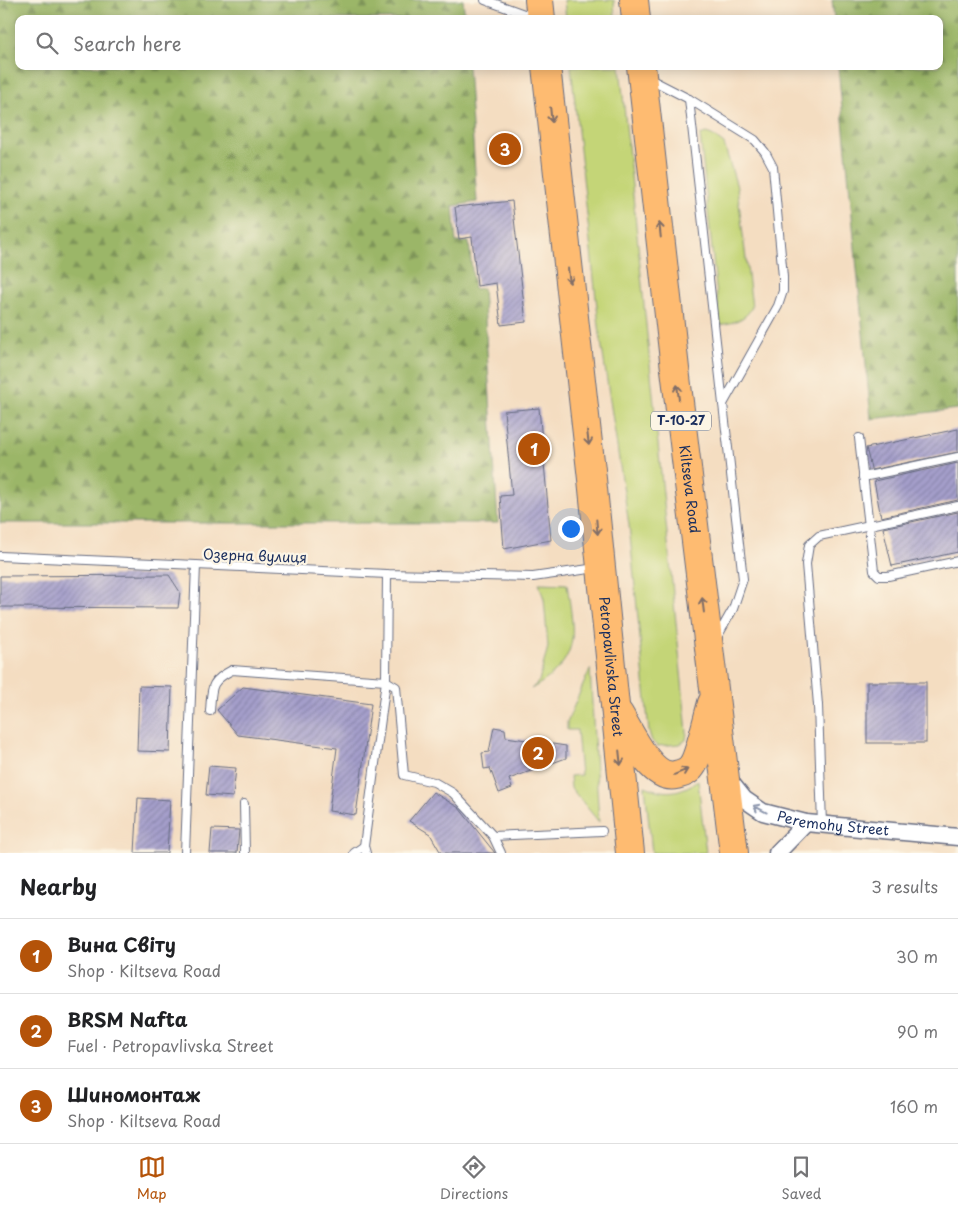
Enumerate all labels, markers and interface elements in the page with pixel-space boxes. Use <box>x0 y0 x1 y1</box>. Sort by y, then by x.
search box <box>15 15 943 70</box>
icon: search <box>33 29 61 57</box>
text: Search here <box>73 29 182 57</box>
one-way arrow <box>546 106 556 122</box>
pin: 3 <box>489 130 521 168</box>
one-way arrow <box>655 223 665 239</box>
one-way arrow <box>564 268 574 284</box>
one-way arrow <box>673 384 683 400</box>
road number: Т-10-27 <box>651 412 711 431</box>
one-way arrow <box>583 429 593 445</box>
pin: 1 <box>518 430 550 468</box>
street label: Kiltseva Road <box>674 444 706 535</box>
your location <box>558 516 584 542</box>
one-way arrow <box>592 519 601 535</box>
street label: Озерна вулиця <box>203 543 307 568</box>
street label: Petropavlivska Street <box>594 595 629 738</box>
one-way arrow <box>698 598 708 614</box>
pin: 2 <box>522 734 554 772</box>
one-way arrow <box>616 750 625 766</box>
one-way arrow <box>673 767 688 777</box>
one-way arrow <box>752 804 767 814</box>
street label: Peremohy Street <box>775 805 890 841</box>
text: Nearby <box>20 870 97 902</box>
text: 3 results <box>871 874 938 898</box>
text: Вина Світу <box>67 930 176 958</box>
text: 1 <box>32 944 40 968</box>
text: 30 m <box>896 944 938 968</box>
text: Shop · Kiltseva Road <box>67 958 221 982</box>
text: BRSM Nafta <box>67 1005 188 1033</box>
text: 2 <box>30 1019 42 1043</box>
text: 90 m <box>897 1019 938 1043</box>
text: Fuel · Petropavlivska Street <box>67 1033 273 1057</box>
text: Шиномонтаж <box>67 1080 200 1108</box>
text: 3 <box>31 1094 41 1118</box>
text: 160 m <box>890 1094 938 1118</box>
text: Shop · Kiltseva Road <box>67 1108 221 1132</box>
tab: Map <box>137 1153 167 1204</box>
tab: Directions <box>440 1153 508 1204</box>
tab: Saved <box>782 1153 821 1204</box>

